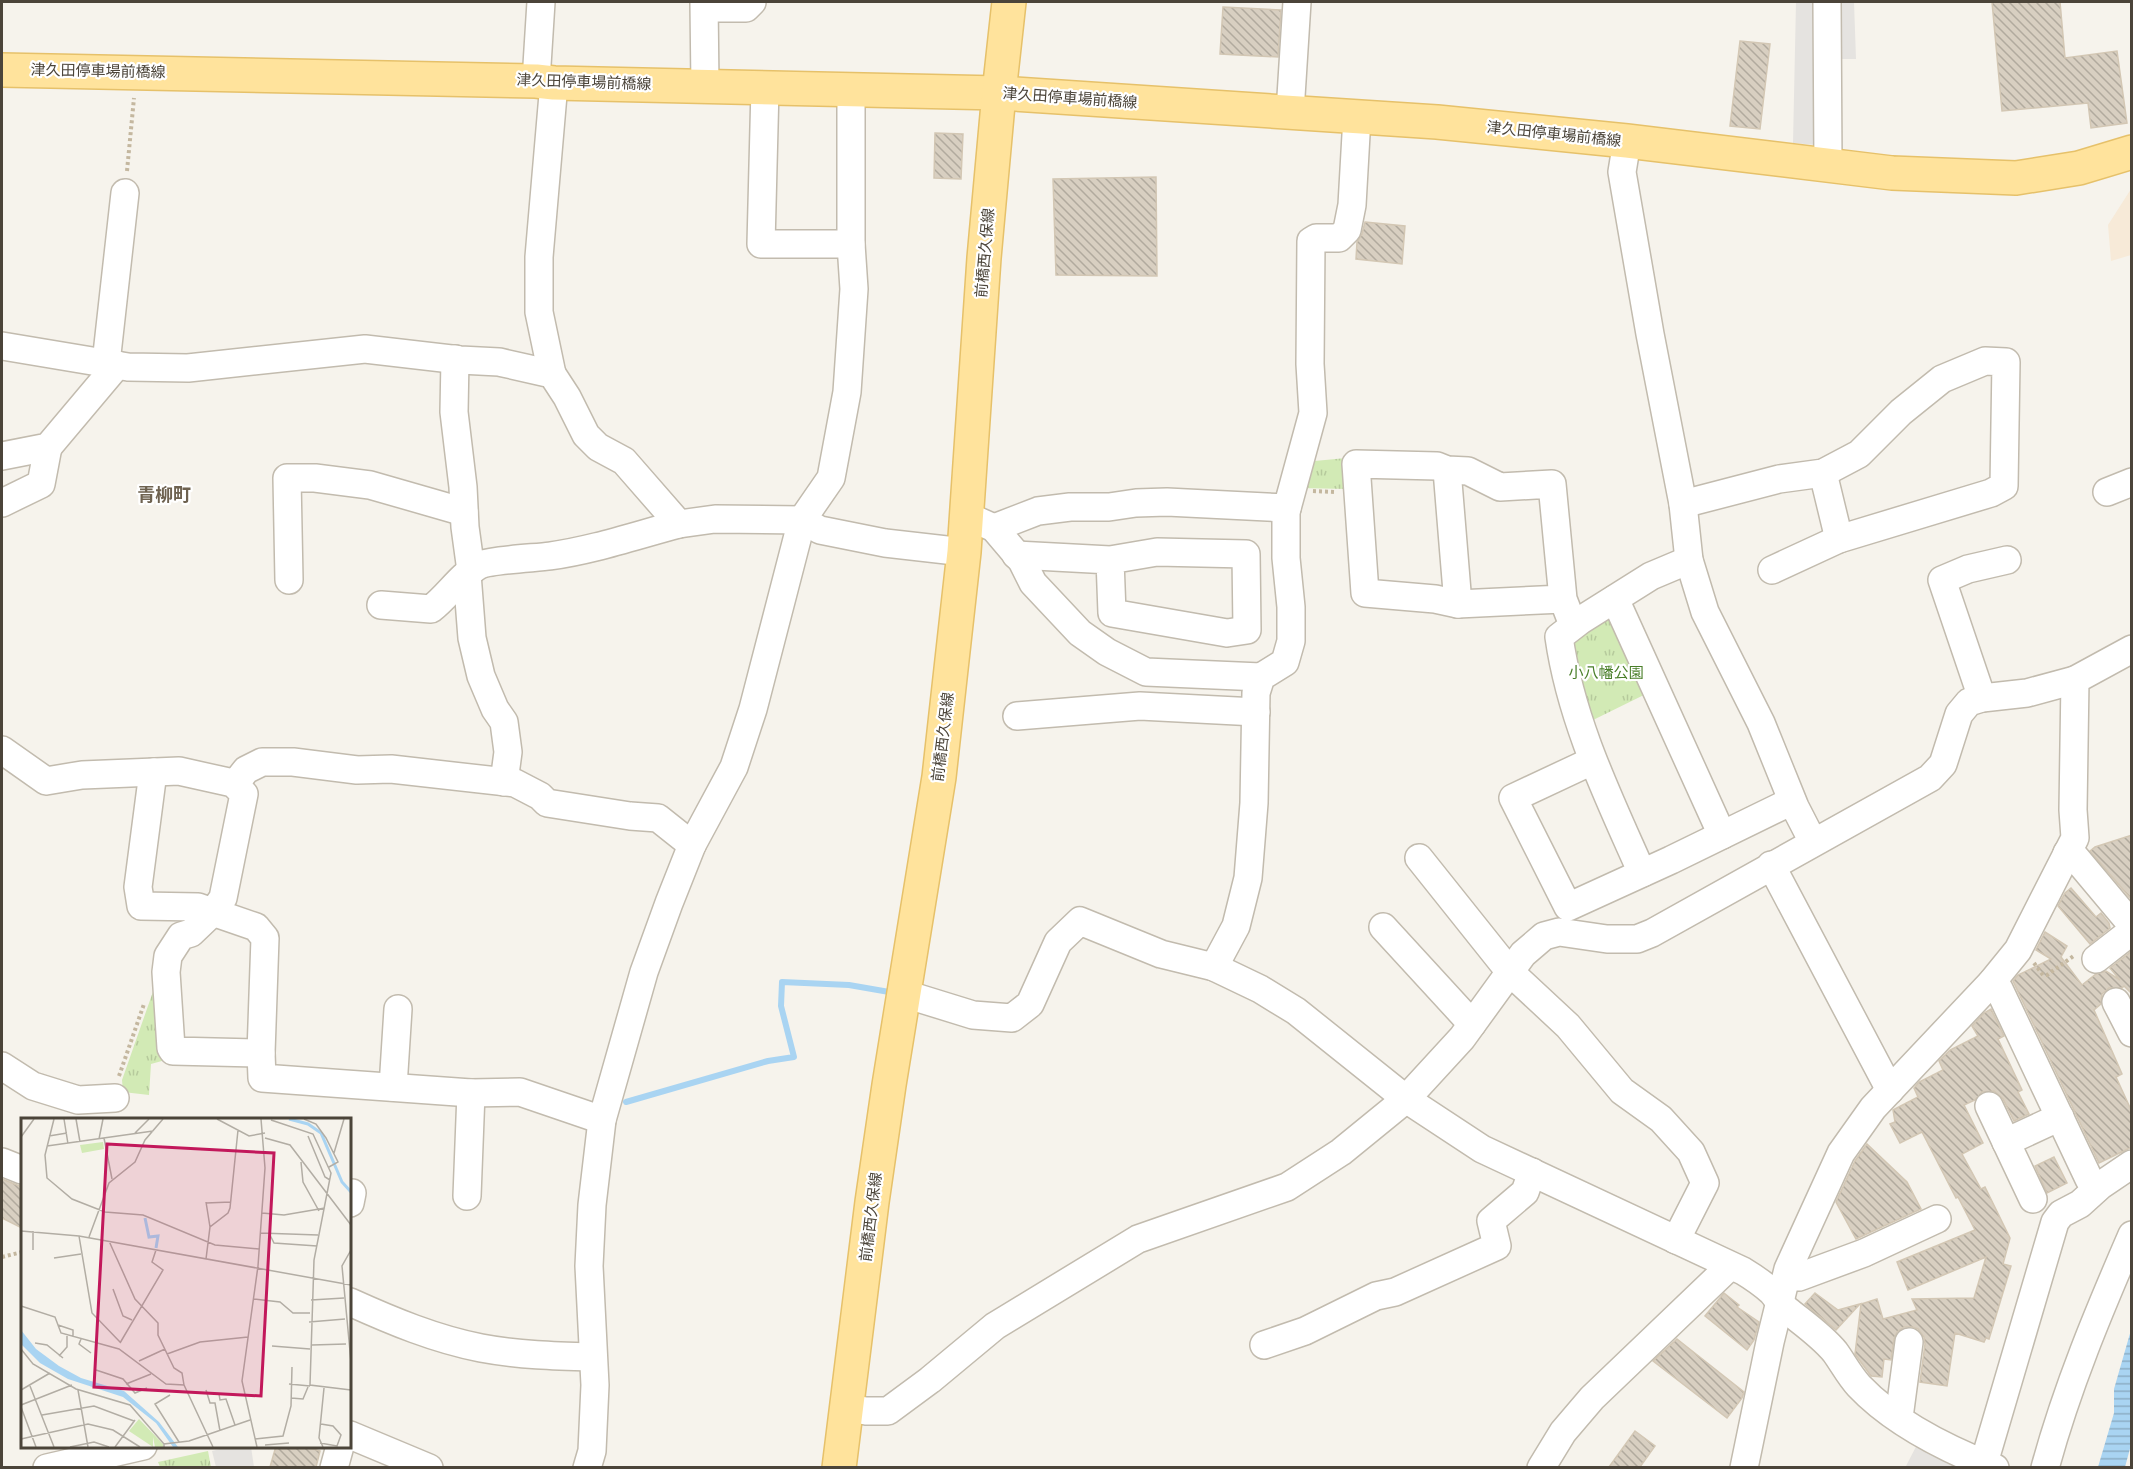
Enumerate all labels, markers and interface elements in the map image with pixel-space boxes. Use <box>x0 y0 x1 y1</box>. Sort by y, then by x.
street label: 津久田停車場前橋線 <box>30 61 166 80</box>
street label: 津久田停車場前橋線 <box>516 71 652 92</box>
street label: 津久田停車場前橋線 <box>1002 84 1138 111</box>
street label: 津久田停車場前橋線 <box>1486 118 1622 149</box>
street label: 前橋西久保線 <box>972 207 997 299</box>
district label: 青柳町 <box>137 485 191 505</box>
park label: 小八幡公園 <box>1568 664 1644 681</box>
street label: 前橋西久保線 <box>929 691 956 783</box>
inset map <box>21 1118 351 1448</box>
street label: 前橋西久保線 <box>857 1171 884 1263</box>

